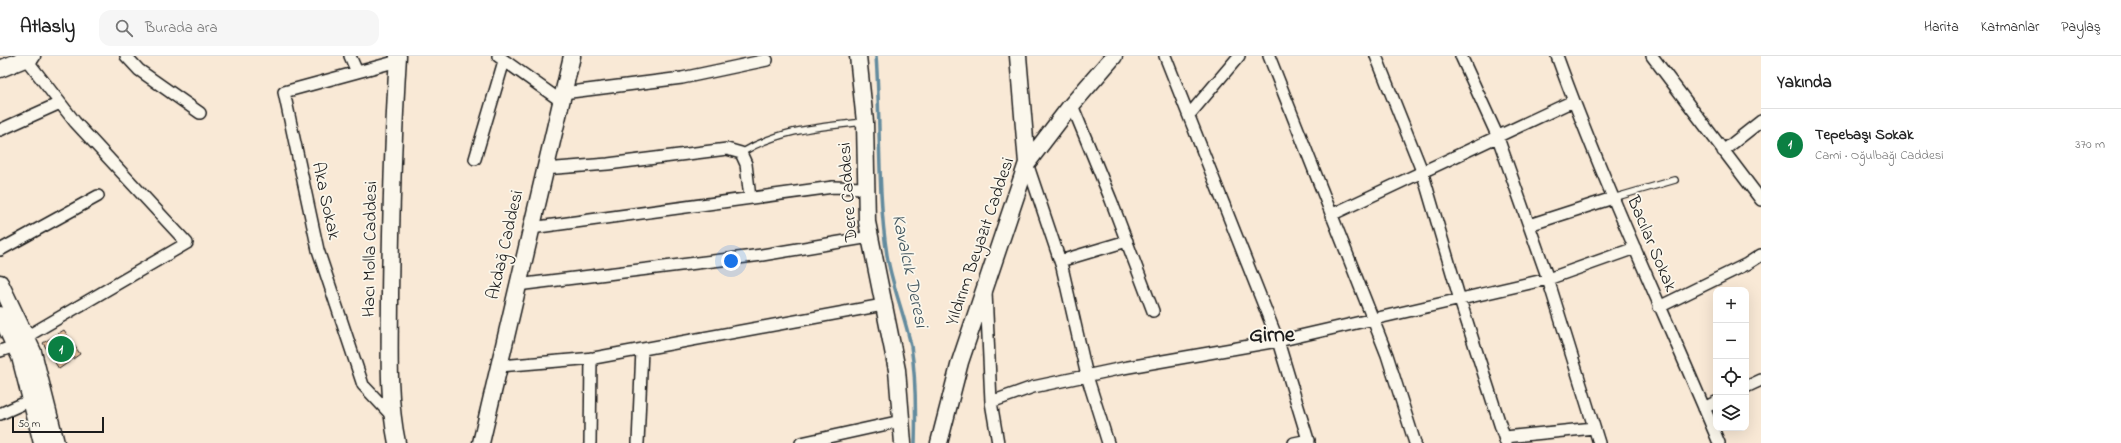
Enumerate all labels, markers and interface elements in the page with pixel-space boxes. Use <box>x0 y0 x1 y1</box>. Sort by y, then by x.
search box <box>99 10 379 46</box>
text: Atlasly <box>20 14 75 41</box>
icon: search <box>113 17 135 39</box>
text: Burada ara <box>145 17 217 39</box>
text: Harita <box>1924 17 1959 38</box>
text: Katmanlar <box>1981 17 2039 38</box>
text: Paylaş <box>2061 17 2101 38</box>
text: Yakında <box>1777 70 1832 95</box>
text: Tepebaşı Sokak <box>1815 124 1914 146</box>
text: 1 <box>1788 135 1792 154</box>
text: 370 m <box>2075 135 2105 154</box>
street label: Dere Caddesi <box>833 141 866 244</box>
text: Cami · Oğulbağı Caddesi <box>1815 146 1944 165</box>
street label: Yıldırım Beyazıt Caddesi <box>940 154 1022 330</box>
street label: Aka Sokak <box>304 160 346 242</box>
street label: Hacı Molla Caddesi <box>357 181 385 317</box>
street label: Akdağ Caddesi <box>481 188 532 303</box>
street label: Bacılar Sokak <box>1619 191 1683 296</box>
water label: Kavalcık Deresi <box>884 212 935 332</box>
your location <box>721 251 741 271</box>
map controls <box>1713 287 1749 431</box>
button: + <box>1713 287 1749 323</box>
district label: Girne <box>1249 320 1296 352</box>
button: − <box>1713 323 1749 359</box>
pin: 1 <box>48 334 74 364</box>
button: locate <box>1713 359 1749 395</box>
button: layers <box>1713 395 1749 431</box>
scale bar <box>12 415 104 434</box>
text: 50 m <box>18 416 40 432</box>

